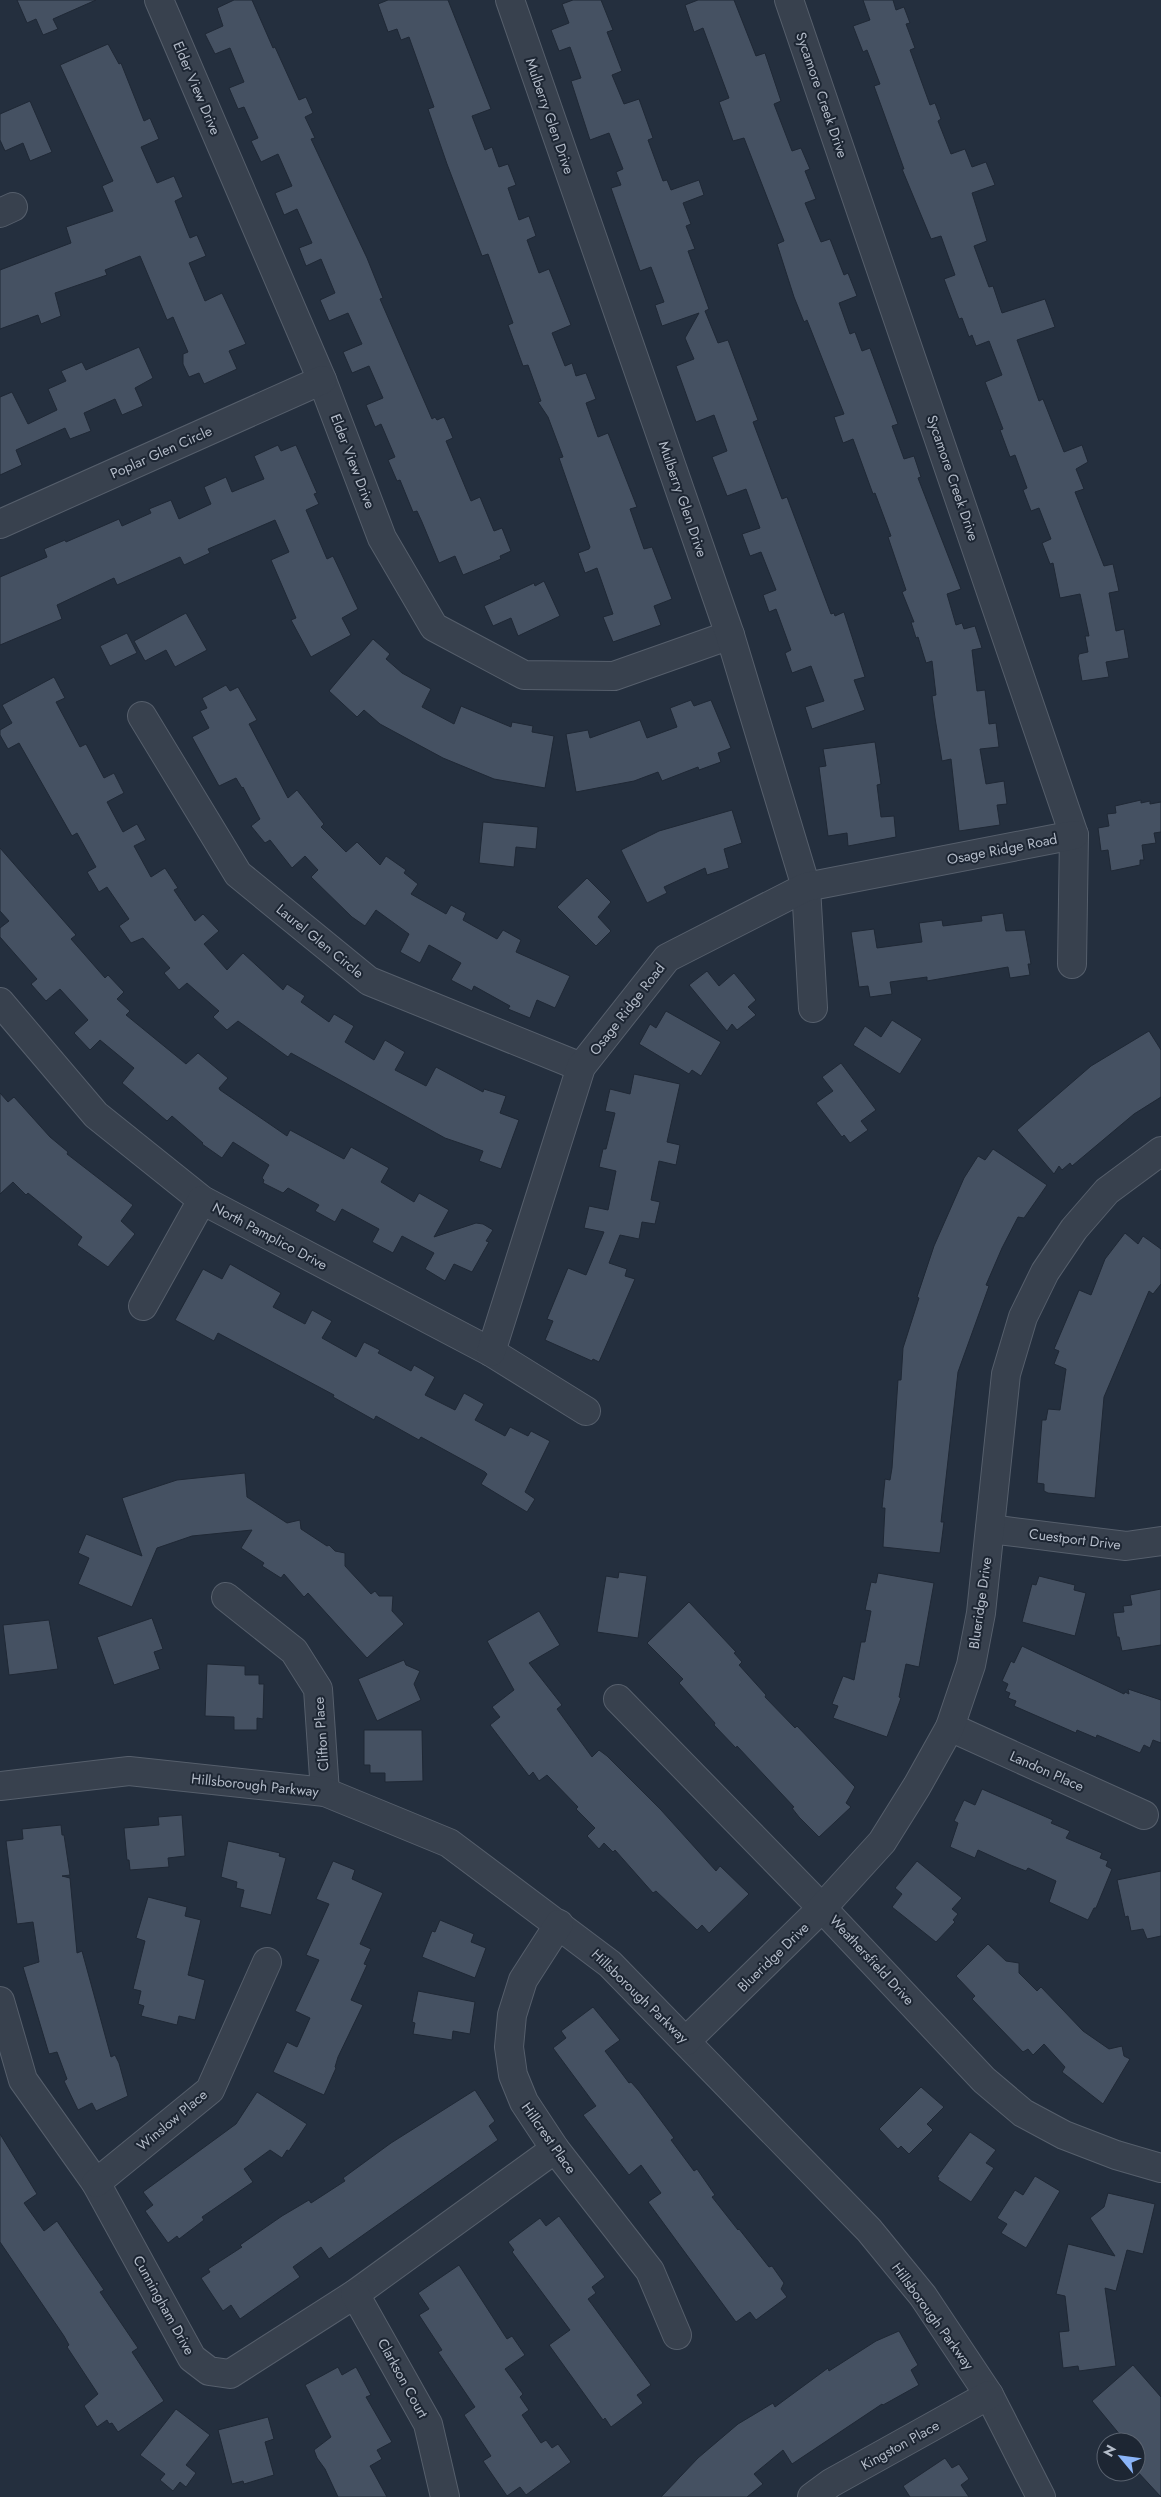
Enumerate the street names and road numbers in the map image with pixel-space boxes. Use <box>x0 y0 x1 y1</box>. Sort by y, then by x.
street label: Sycamore Creek Drive <box>791 29 853 161</box>
street label: Elder View Drive <box>168 38 226 138</box>
street label: Mulberry Glen Drive <box>521 55 579 177</box>
street label: Elder View Drive <box>326 411 380 511</box>
street label: Sycamore Creek Drive <box>922 412 984 544</box>
street label: Poplar Glen Circle <box>107 421 215 483</box>
street label: Mulberry Glen Drive <box>654 438 712 560</box>
street label: Osage Ridge Road <box>945 829 1059 869</box>
street label: Laurel Glen Circle <box>272 899 368 983</box>
street label: Osage Ridge Road <box>585 959 669 1059</box>
street label: North Pamplico Drive <box>209 1197 331 1275</box>
street label: Cuestport Drive <box>1028 1523 1122 1555</box>
street label: Blueridge Drive <box>964 1556 996 1650</box>
street label: Clifton Place <box>308 1696 334 1772</box>
street label: Landon Place <box>1007 1746 1087 1796</box>
street label: Hillsborough Parkway <box>190 1768 321 1802</box>
street label: Weathersfield Drive <box>825 1911 919 2009</box>
street label: Blueridge Drive <box>733 1918 813 1996</box>
street label: Hillsborough Parkway <box>587 1944 694 2048</box>
street label: Winslow Place <box>132 2085 212 2155</box>
street label: Hillcrest Place <box>517 2098 581 2178</box>
street label: Cunningham Drive <box>128 2252 200 2358</box>
street label: Hillsborough Parkway <box>887 2258 979 2374</box>
street label: Clarkson Court <box>373 2335 433 2422</box>
street label: Kingston Place <box>857 2415 943 2475</box>

